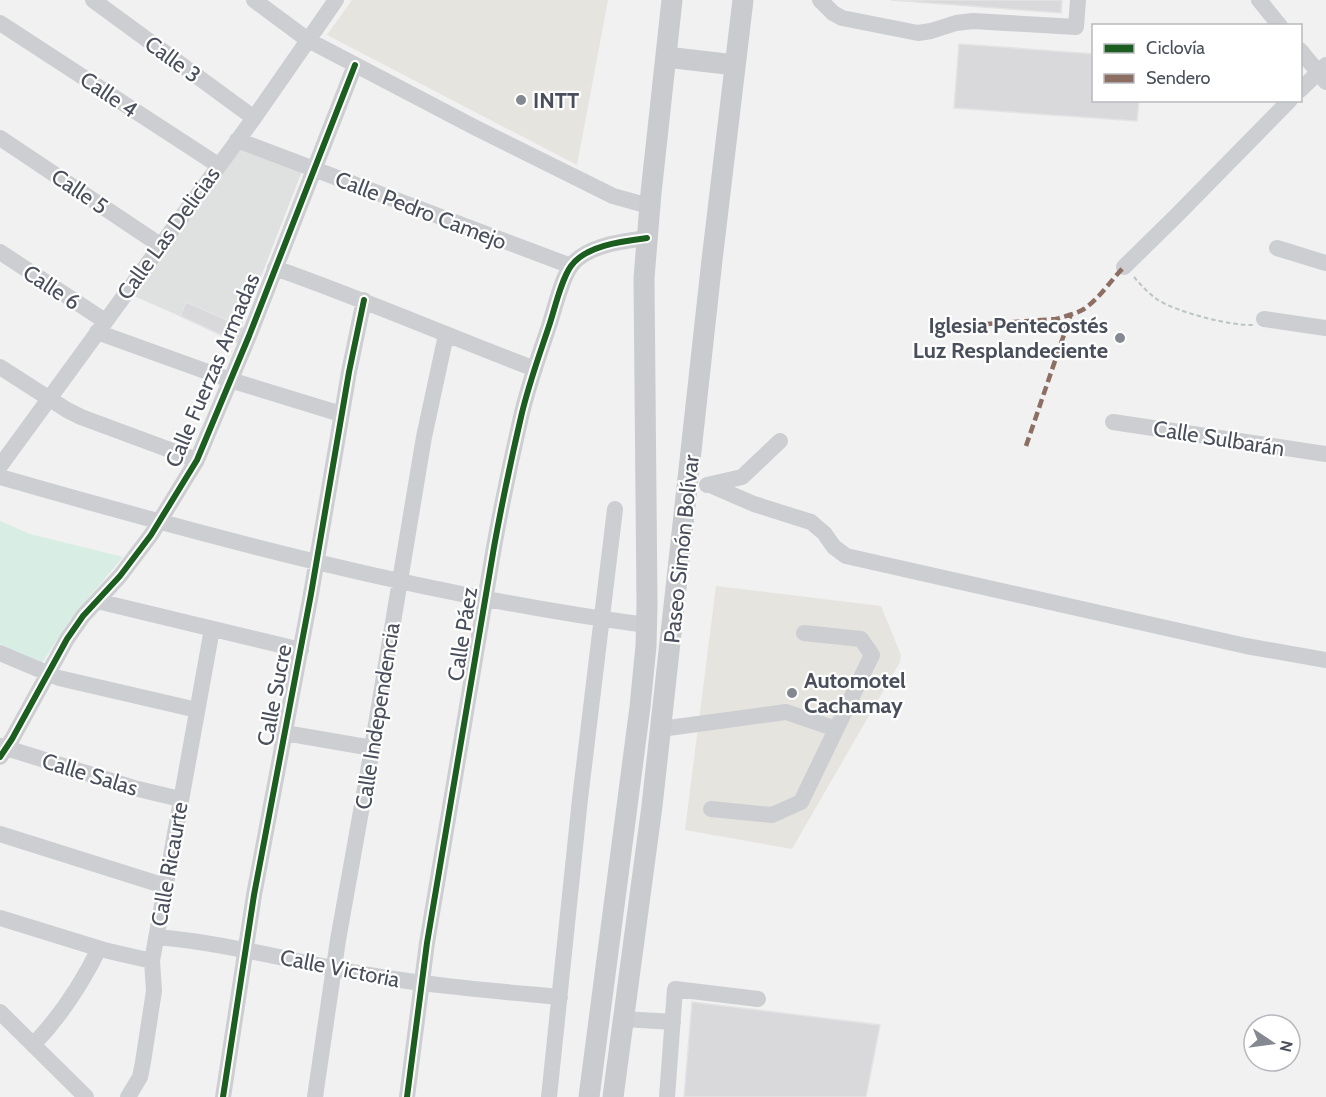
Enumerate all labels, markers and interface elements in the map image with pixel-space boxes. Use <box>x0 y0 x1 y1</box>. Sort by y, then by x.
legend <box>1092 24 1302 102</box>
street label: Calle 3 <box>139 30 206 89</box>
text: Ciclovía <box>1146 37 1205 59</box>
street label: Calle 4 <box>75 66 143 123</box>
text: Sendero <box>1146 67 1210 89</box>
place label: INTT <box>533 87 579 114</box>
marker: INTT <box>514 93 528 107</box>
street label: Calle Las Delicias <box>111 162 226 305</box>
street label: Calle 5 <box>46 163 113 220</box>
street label: Calle Pedro Camejo <box>331 165 510 256</box>
street label: Calle 6 <box>18 259 86 316</box>
street label: Calle Fuerzas Armadas <box>159 269 266 471</box>
place label: Iglesia Pentecostés Luz Resplandeciente <box>913 312 1108 364</box>
marker: Iglesia Pentecostés Luz Resplandeciente <box>1113 331 1127 345</box>
street label: Calle Sulbarán <box>1151 415 1286 462</box>
street label: Paseo Simón Bolívar <box>658 453 705 645</box>
street label: Calle Páez <box>442 585 483 683</box>
street label: Calle Independencia <box>349 620 406 811</box>
street label: Calle Sucre <box>251 642 298 748</box>
place label: Automotel Cachamay <box>804 667 906 719</box>
marker: Automotel Cachamay <box>785 686 799 700</box>
street label: Calle Salas <box>39 747 141 802</box>
street label: Calle Ricaurte <box>145 800 194 928</box>
street label: Calle Victoria <box>278 944 402 993</box>
north arrow <box>1242 1013 1302 1073</box>
text: N <box>1276 1039 1297 1054</box>

